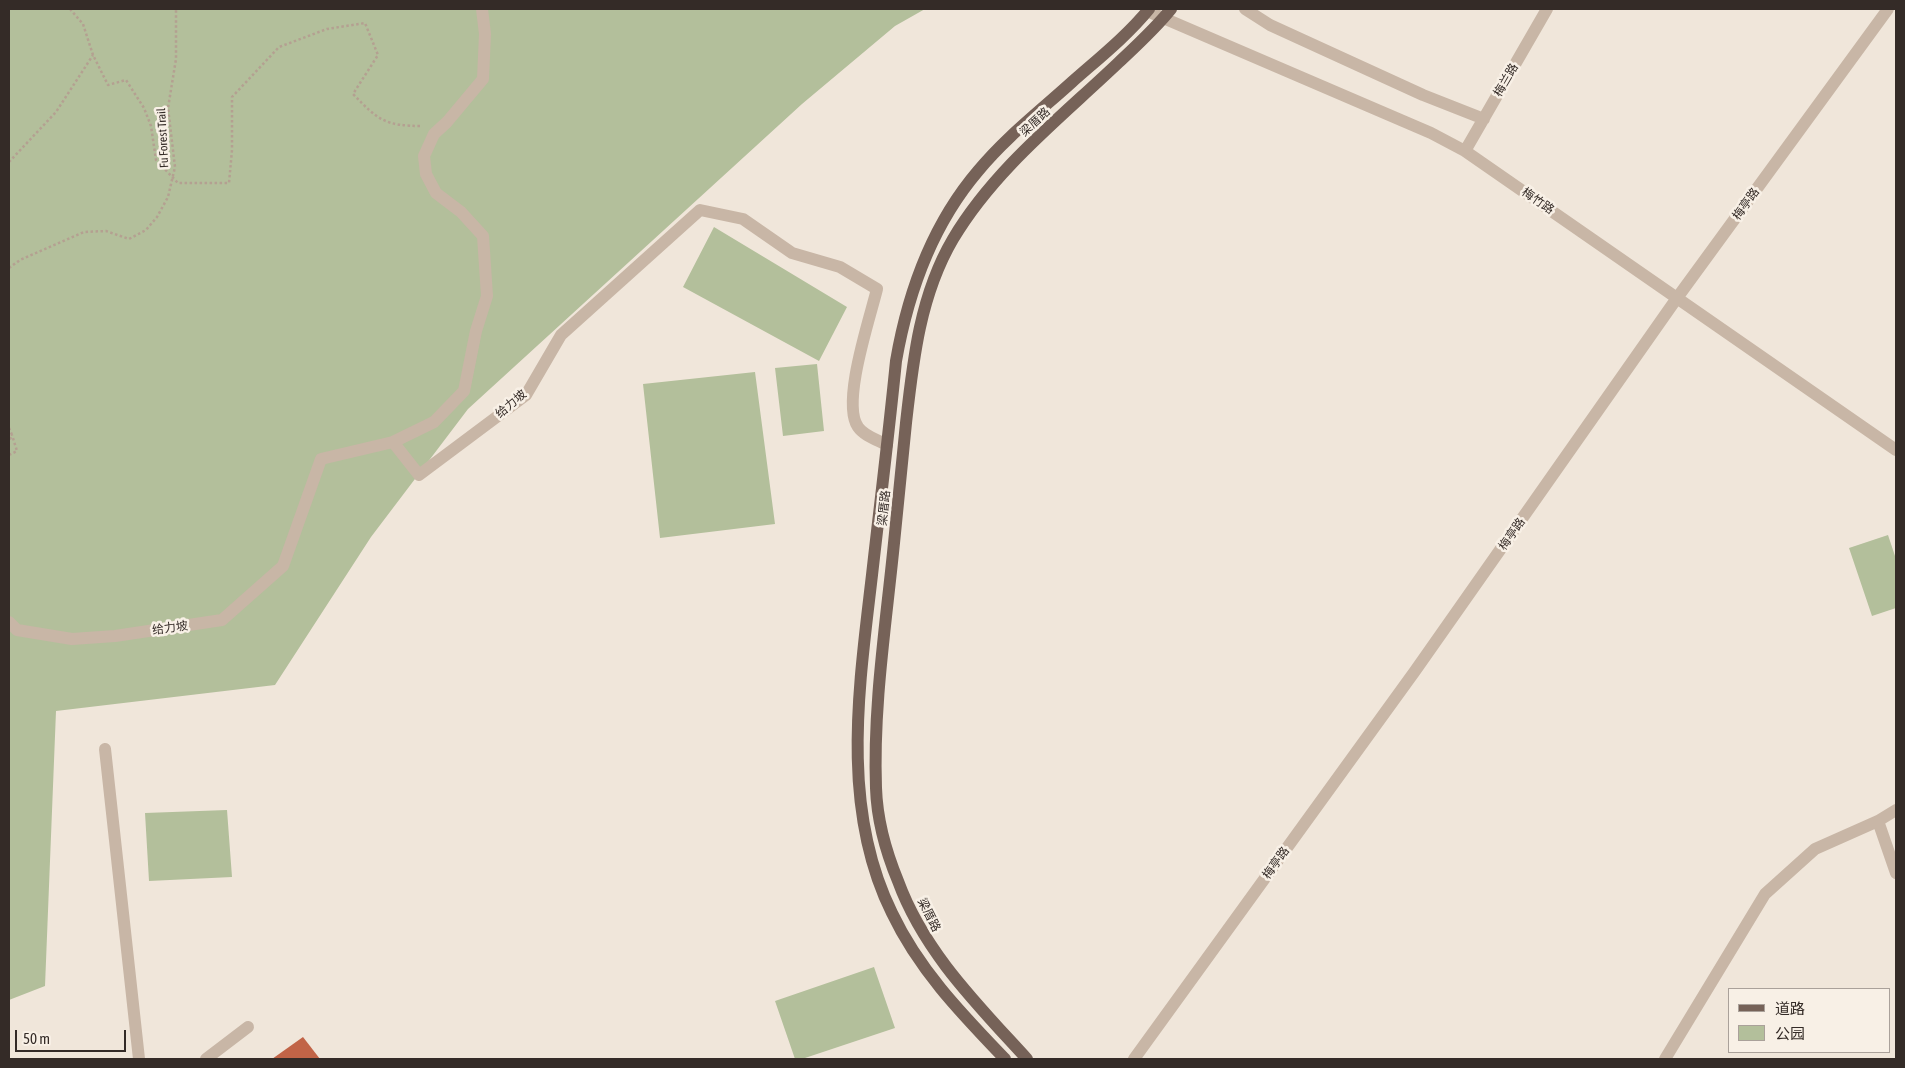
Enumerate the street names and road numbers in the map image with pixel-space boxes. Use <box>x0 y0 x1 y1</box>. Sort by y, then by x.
street label: 梅兰路 <box>1491 61 1521 99</box>
street label: 梁厝路 <box>1017 104 1053 140</box>
street label: Fu Forest Trail <box>154 108 172 168</box>
street label: 梅竹路 <box>1519 185 1557 217</box>
street label: 梅亭路 <box>1730 185 1762 223</box>
street label: 给力坡 <box>493 387 529 421</box>
street label: 梁厝路 <box>875 489 893 527</box>
street label: 梅亭路 <box>1496 515 1528 553</box>
street label: 给力坡 <box>151 618 189 638</box>
street label: 梅亭路 <box>1260 844 1292 882</box>
street label: 梁厝路 <box>914 896 944 934</box>

